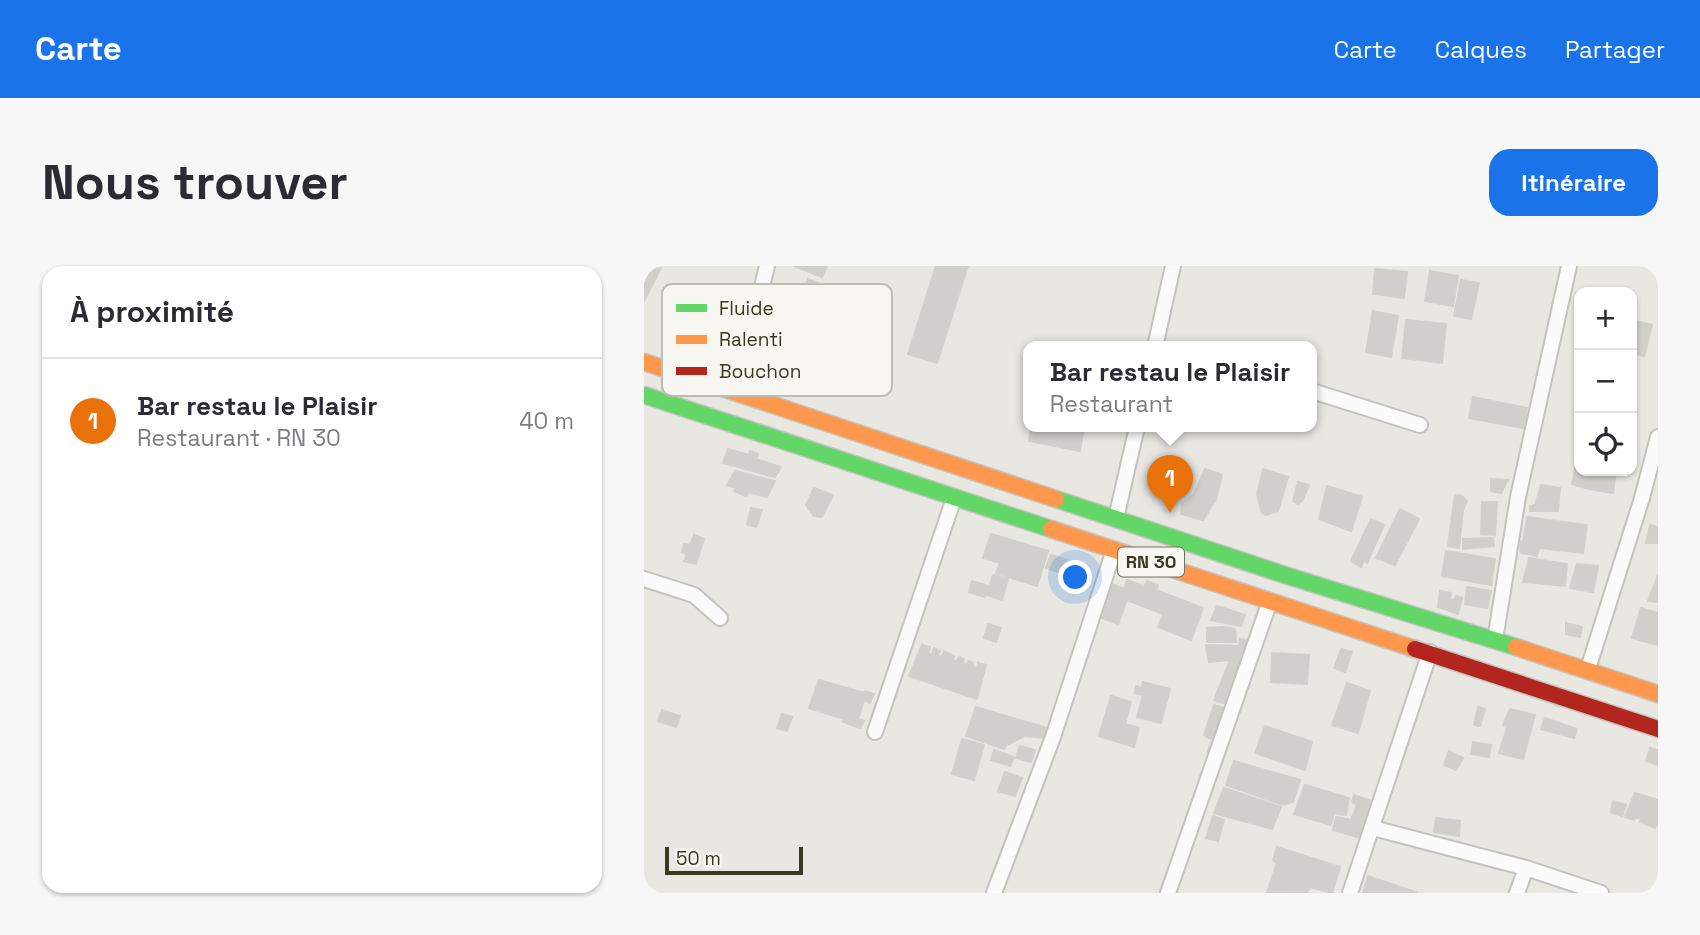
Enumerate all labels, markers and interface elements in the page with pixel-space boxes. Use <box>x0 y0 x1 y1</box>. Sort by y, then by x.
text: Carte <box>35 28 122 70</box>
text: Carte <box>1334 34 1397 65</box>
text: Calques <box>1435 34 1527 65</box>
text: Partager <box>1565 34 1665 65</box>
button: Itinéraire <box>1489 149 1658 216</box>
text: Nous trouver <box>42 151 348 213</box>
legend <box>662 284 892 396</box>
map controls <box>1574 287 1637 476</box>
button: + <box>1574 287 1637 350</box>
text: À proximité <box>70 292 234 331</box>
text: Fluide <box>719 296 774 321</box>
text: Ralenti <box>719 327 783 352</box>
popup <box>1023 341 1317 432</box>
button: − <box>1574 350 1637 413</box>
text: Bar restau le Plaisir <box>1050 355 1290 389</box>
text: Bouchon <box>719 359 801 384</box>
text: Bar restau le Plaisir <box>137 389 377 423</box>
text: Restaurant <box>1050 389 1173 419</box>
text: 1 <box>88 406 98 436</box>
text: 40 m <box>519 406 574 436</box>
button: locate <box>1574 413 1637 476</box>
text: Restaurant · RN 30 <box>137 423 341 453</box>
pin: 1 <box>1147 455 1193 513</box>
road number: RN 30 <box>1118 548 1184 576</box>
your location <box>1058 560 1092 594</box>
scale bar <box>665 844 803 876</box>
text: 50 m <box>676 846 721 871</box>

